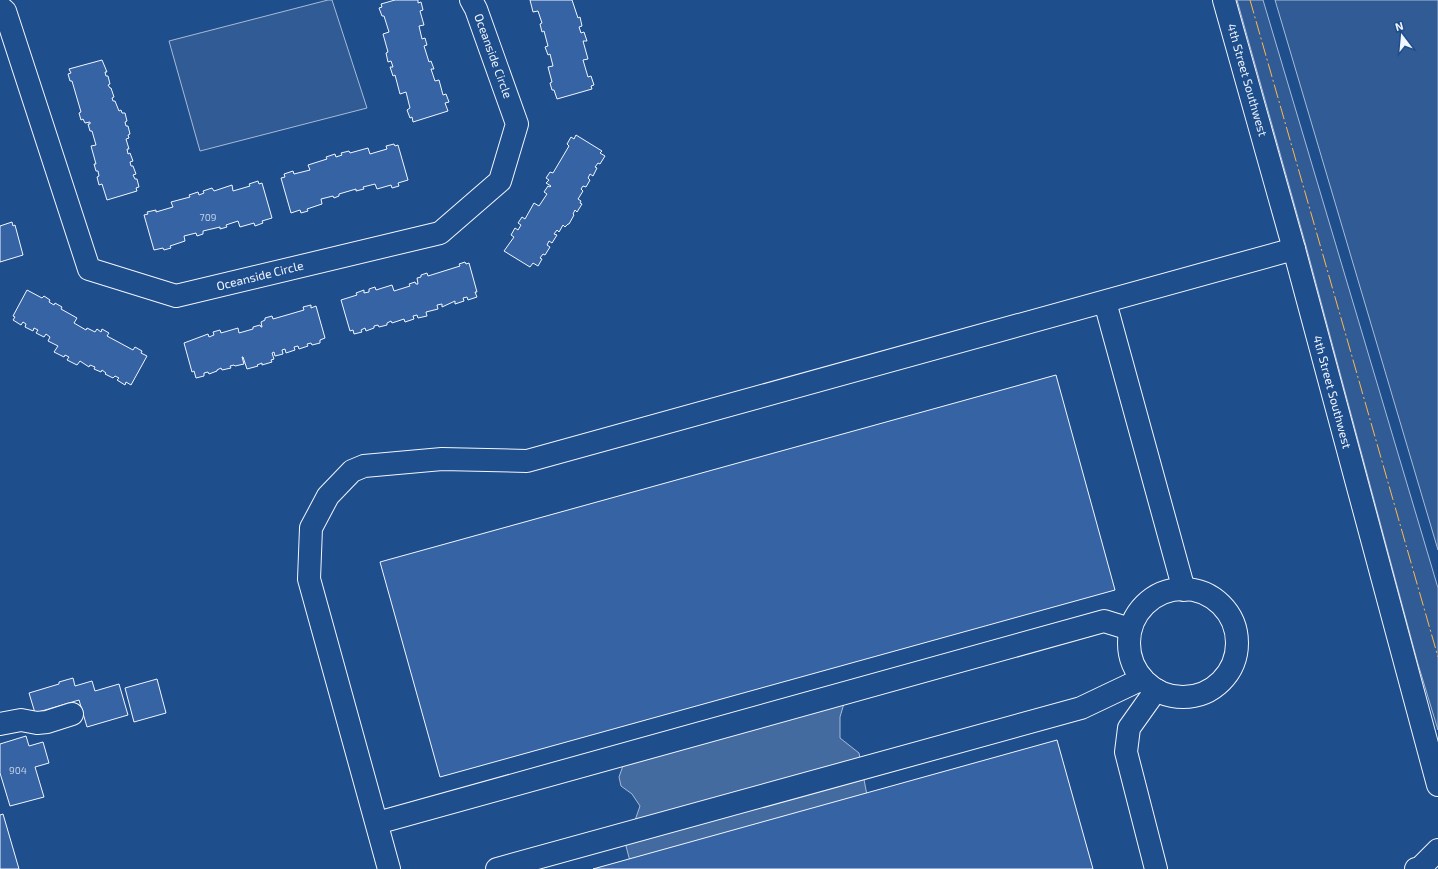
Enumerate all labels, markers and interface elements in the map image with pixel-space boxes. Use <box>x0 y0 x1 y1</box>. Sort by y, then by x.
street label: Oceanside Circle <box>472 11 516 100</box>
north arrow <box>1382 16 1422 56</box>
text: N <box>1393 19 1405 33</box>
street label: 4th Street Southwest <box>1225 22 1271 138</box>
house number: 709 <box>200 211 217 223</box>
street label: Oceanside Circle <box>215 257 305 293</box>
street label: 4th Street Southwest <box>1311 334 1355 450</box>
house number: 904 <box>9 764 27 776</box>

